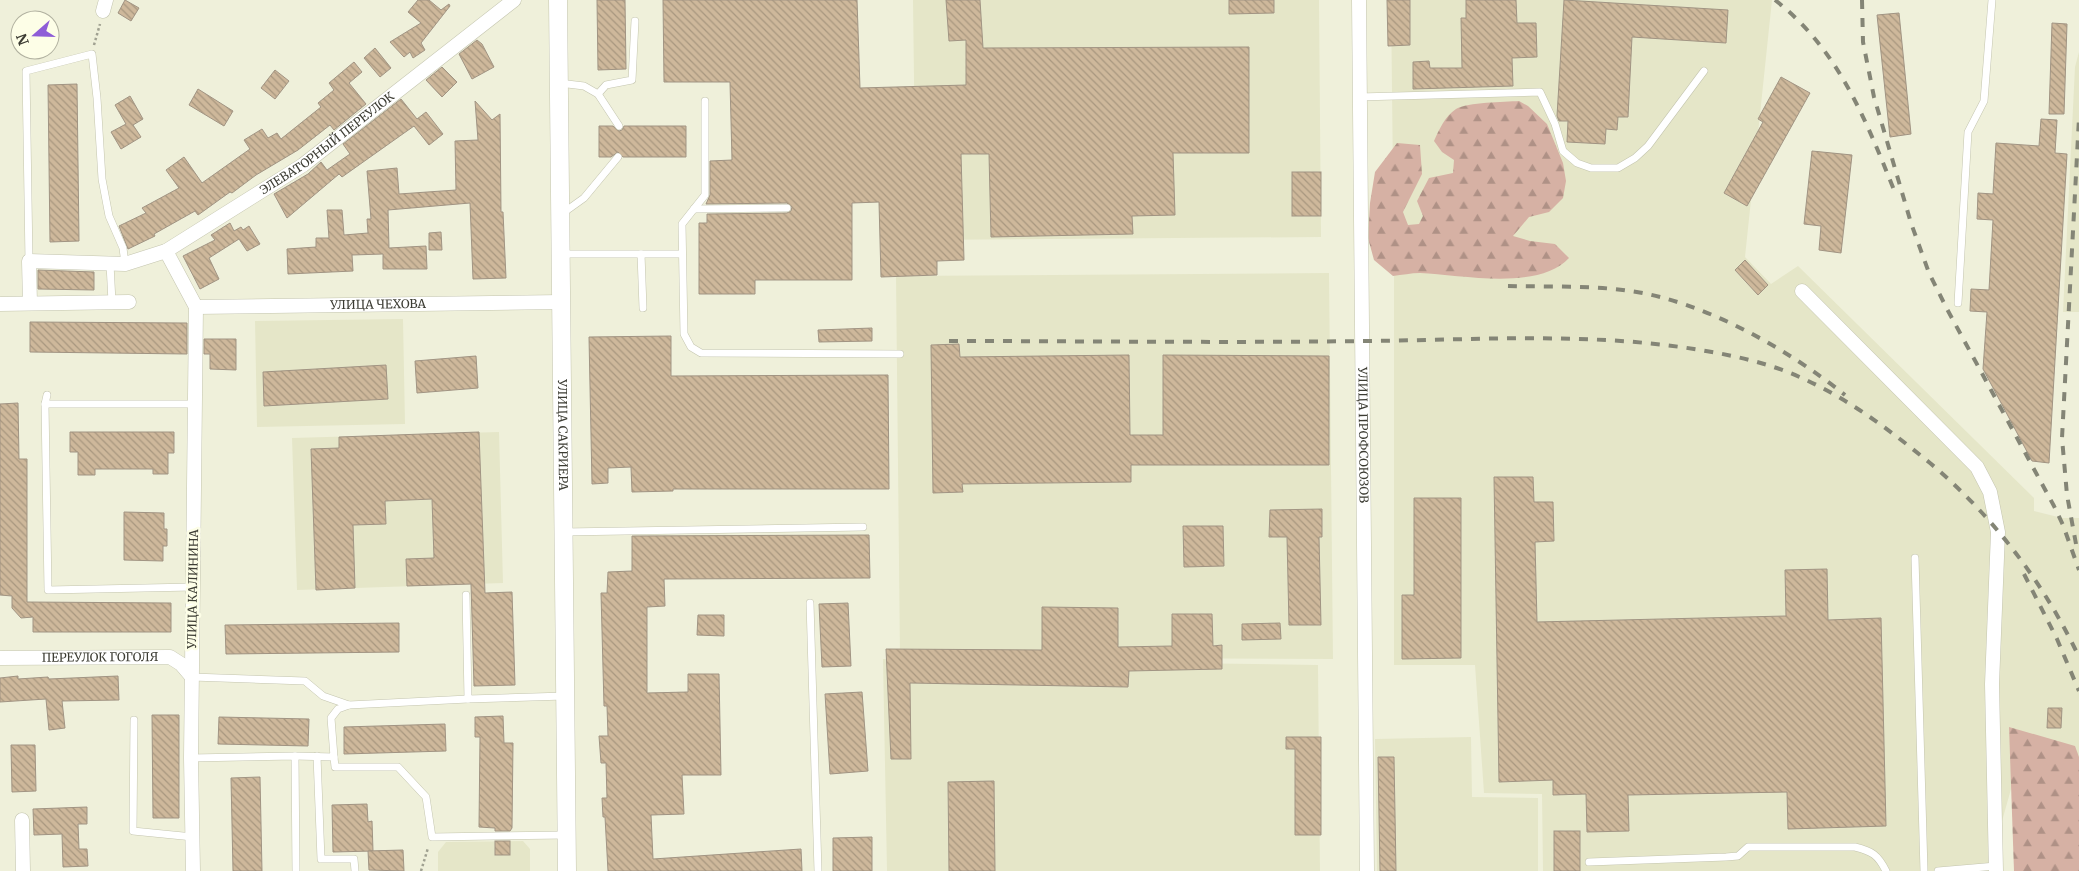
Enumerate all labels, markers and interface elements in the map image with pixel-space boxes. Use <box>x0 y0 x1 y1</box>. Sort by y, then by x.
north arrow <box>10 10 60 60</box>
text: N <box>12 31 33 48</box>
street label: ЭЛЕВАТОРНЫЙ ПЕРЕУЛОК <box>257 88 397 197</box>
street label: УЛИЦА ЧЕХОВА <box>329 296 427 312</box>
street label: УЛИЦА ПРОФСОЮЗОВ <box>1355 366 1372 503</box>
street label: УЛИЦА САКРИЕРА <box>555 378 571 491</box>
street label: УЛИЦА КАЛИНИНА <box>184 528 201 650</box>
street label: ПЕРЕУЛОК ГОГОЛЯ <box>42 649 159 665</box>

